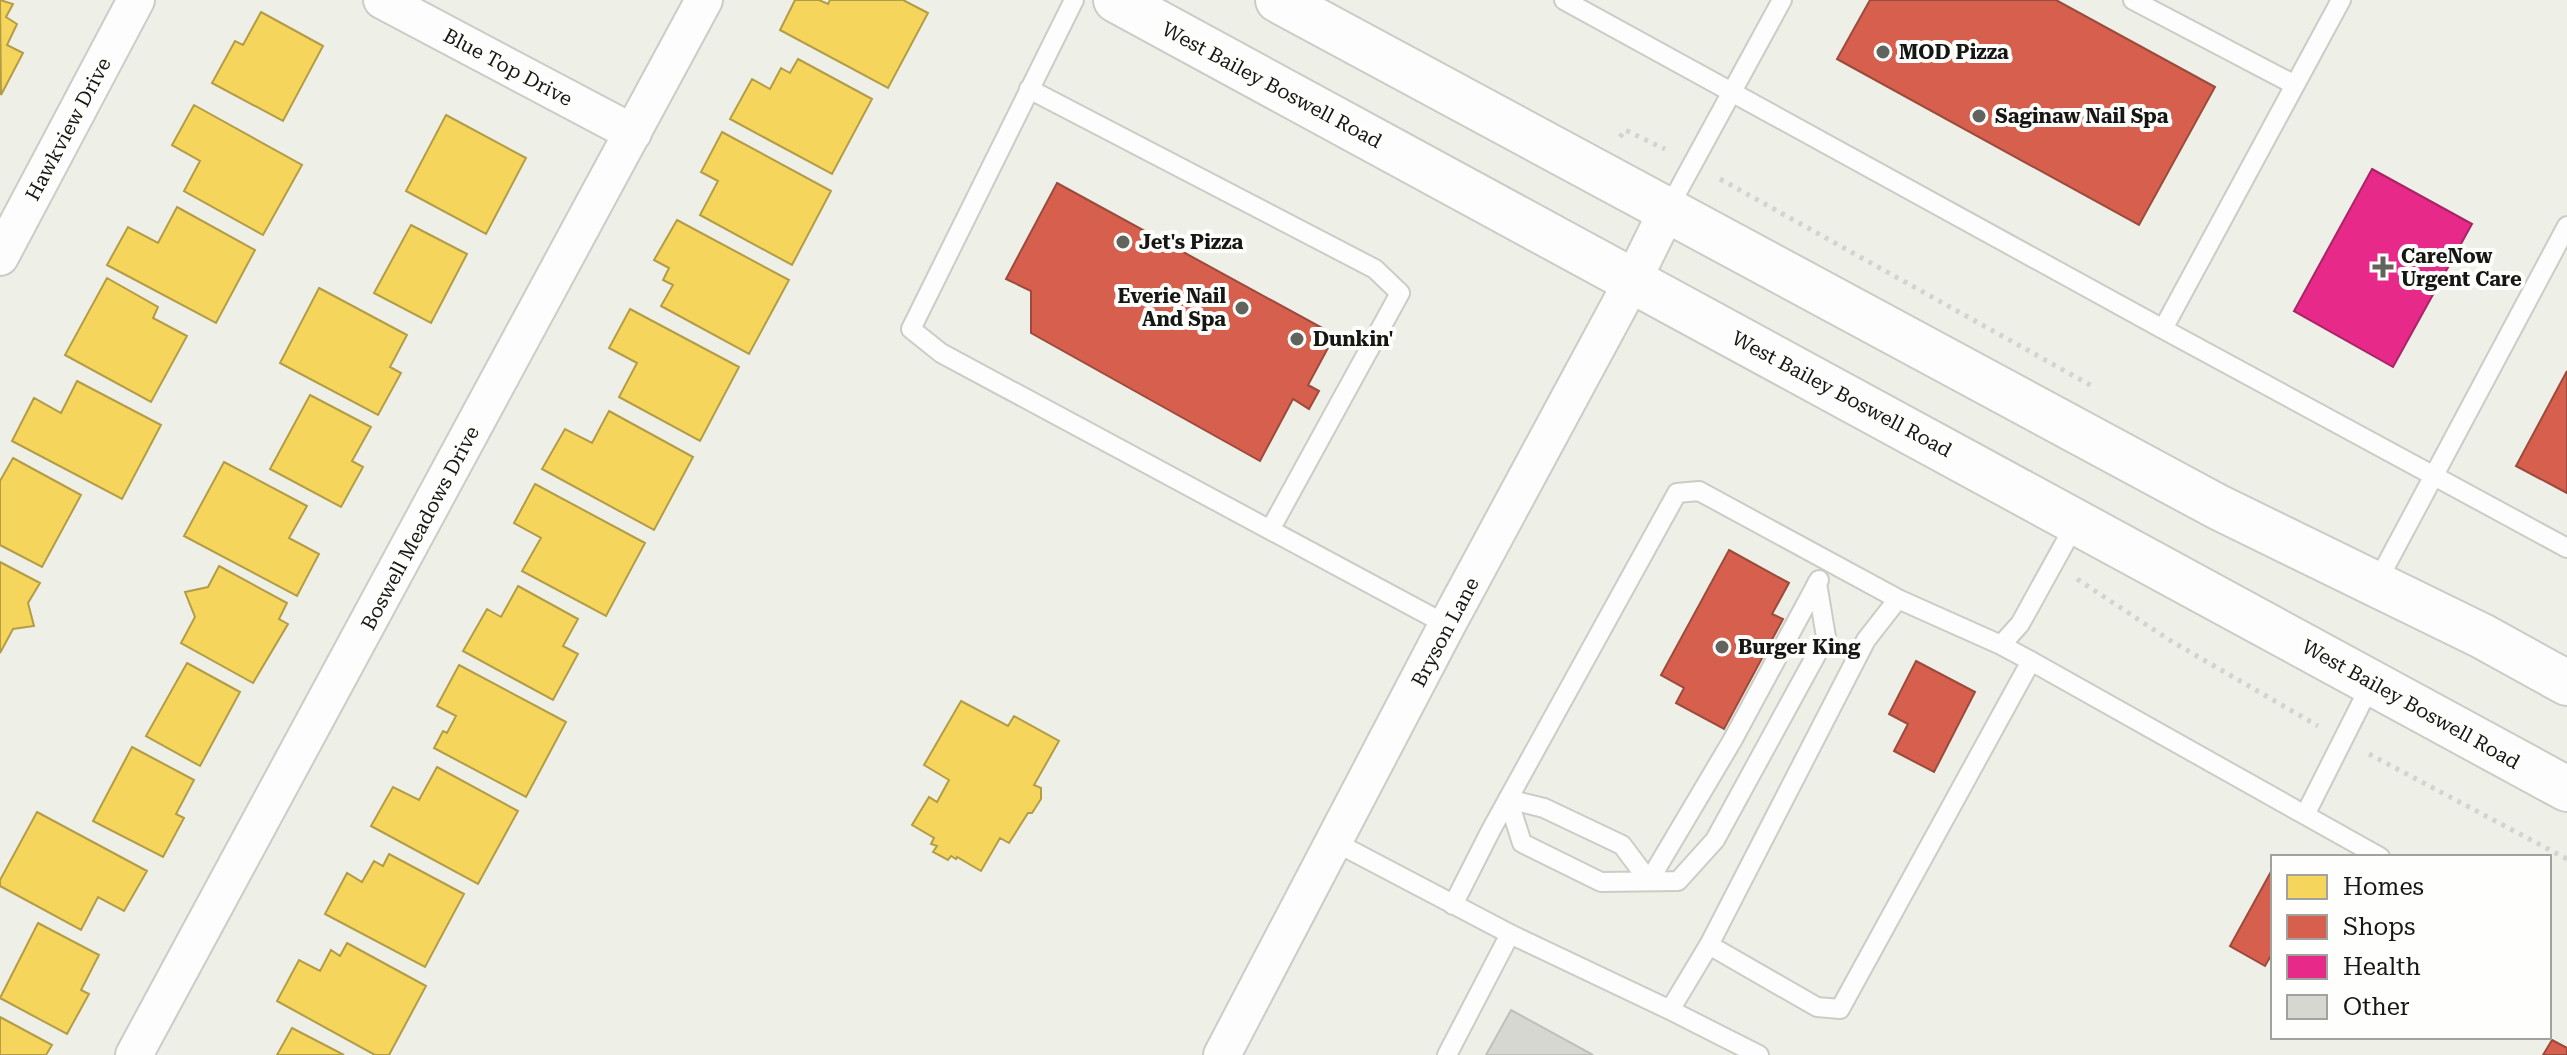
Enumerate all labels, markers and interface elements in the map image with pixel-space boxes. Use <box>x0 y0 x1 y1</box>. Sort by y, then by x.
street label: West Bailey Boswell Road <box>1158 17 1386 153</box>
street label: Blue Top Drive <box>439 23 577 111</box>
place label: MOD Pizza <box>1899 40 2009 64</box>
marker: MOD Pizza <box>1874 43 1892 61</box>
street label: Hawkview Drive <box>20 53 116 205</box>
place label: Saginaw Nail Spa <box>1995 104 2169 128</box>
marker: Saginaw Nail Spa <box>1970 107 1988 125</box>
place label: Jet's Pizza <box>1139 230 1244 254</box>
marker: Jet's Pizza <box>1114 233 1132 251</box>
place label: CareNow Urgent Care <box>2401 244 2522 291</box>
marker: CareNow Urgent Care <box>2372 256 2394 278</box>
place label: Everie Nail And Spa <box>1117 284 1226 331</box>
marker: Everie Nail And Spa <box>1233 299 1251 317</box>
street label: West Bailey Boswell Road <box>1728 326 1956 462</box>
place label: Dunkin' <box>1313 327 1393 351</box>
marker: Dunkin' <box>1288 330 1306 348</box>
street label: Boswell Meadows Drive <box>356 422 484 634</box>
street label: Bryson Lane <box>1406 573 1484 691</box>
street label: West Bailey Boswell Road <box>2298 634 2524 774</box>
place label: Burger King <box>1738 635 1861 659</box>
marker: Burger King <box>1713 638 1731 656</box>
legend <box>2271 855 2551 1039</box>
text: Homes <box>2343 873 2424 901</box>
text: Shops <box>2343 913 2415 941</box>
text: Health <box>2343 953 2421 981</box>
text: Other <box>2343 993 2410 1021</box>

